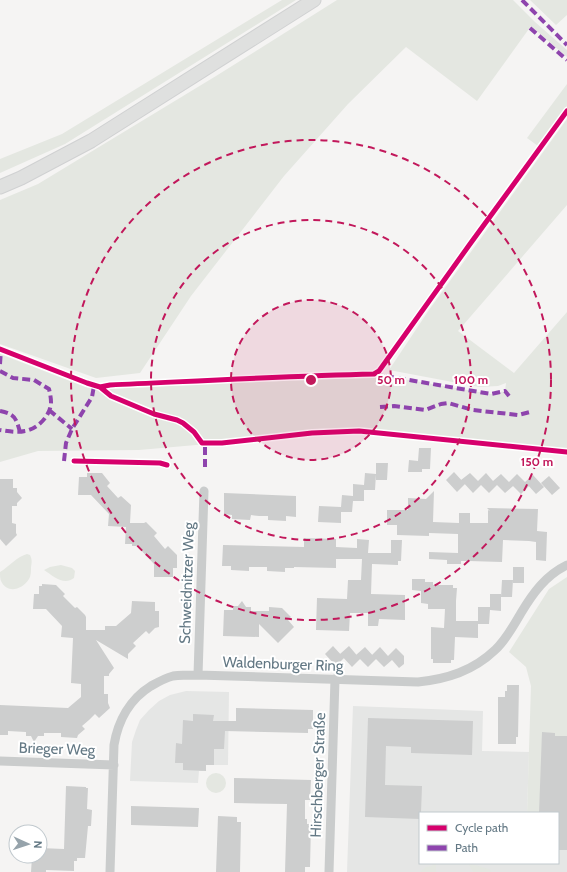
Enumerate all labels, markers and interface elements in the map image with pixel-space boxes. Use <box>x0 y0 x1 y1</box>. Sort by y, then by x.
text: 50 m <box>377 372 405 387</box>
text: 100 m <box>454 372 488 387</box>
centre of rings <box>304 373 318 387</box>
text: 150 m <box>521 454 553 469</box>
street label: Schweidnitzer Weg <box>176 521 198 644</box>
street label: Waldenburger Ring <box>222 653 344 675</box>
street label: Hirschberger Straße <box>307 712 329 838</box>
street label: Brieger Weg <box>18 739 96 759</box>
legend <box>419 812 559 864</box>
text: Cycle path <box>455 820 508 835</box>
north arrow <box>8 824 48 864</box>
text: N <box>31 840 45 849</box>
text: Path <box>455 840 478 855</box>

